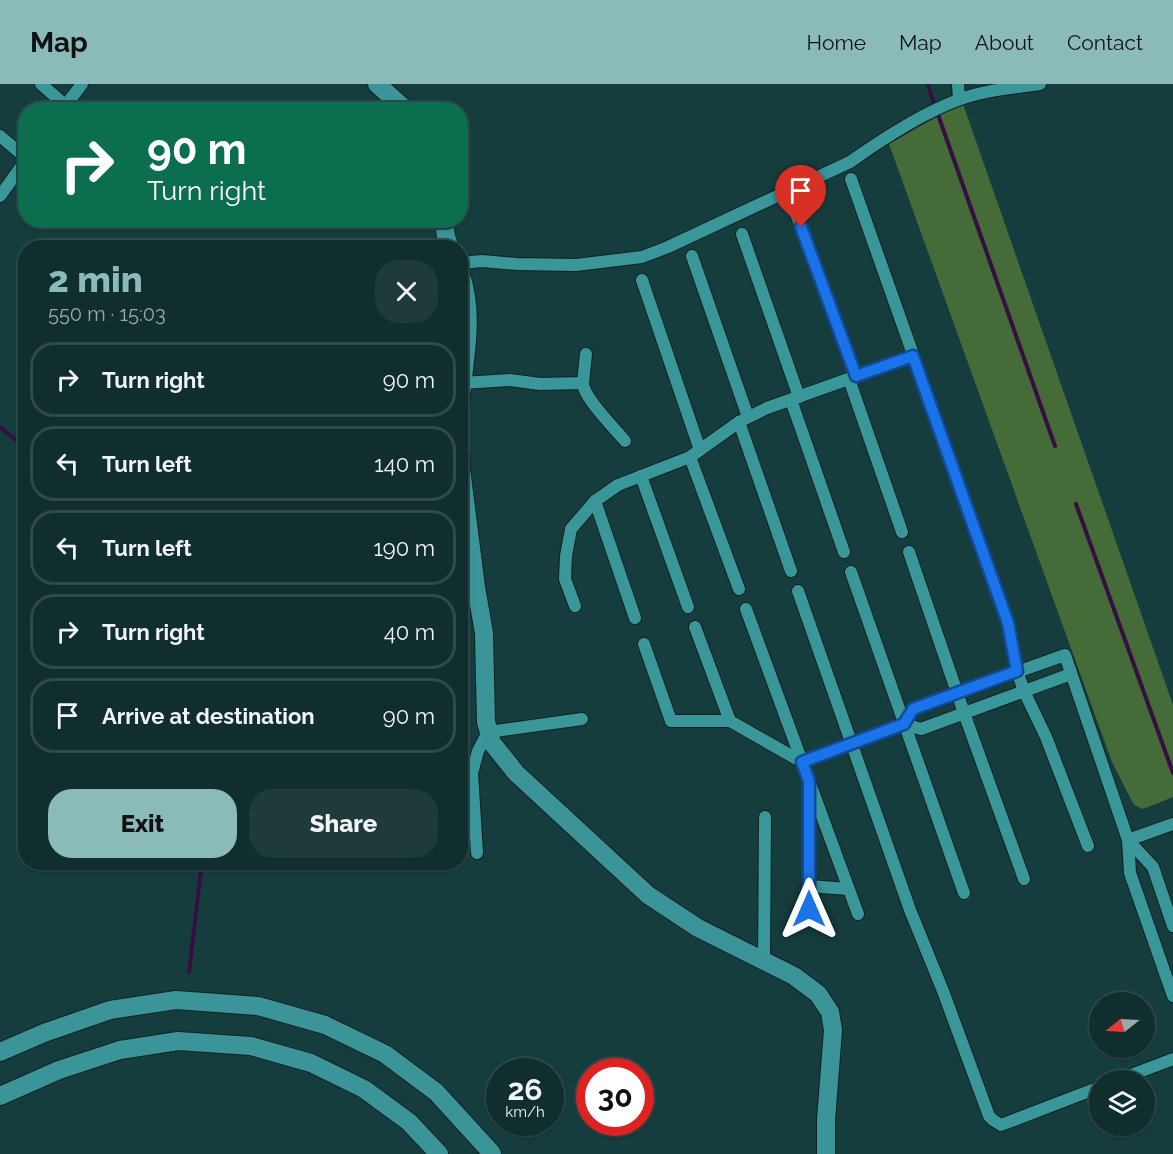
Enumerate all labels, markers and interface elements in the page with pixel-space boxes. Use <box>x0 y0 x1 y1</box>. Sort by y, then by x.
text: Map <box>30 26 88 59</box>
text: Home <box>807 30 866 55</box>
text: Map <box>899 30 942 55</box>
text: About <box>975 30 1034 55</box>
text: Contact <box>1067 30 1143 55</box>
text: 90 m <box>147 125 247 174</box>
icon: right <box>48 126 126 204</box>
pin <box>775 165 826 227</box>
icon: arrive <box>784 174 817 207</box>
text: Turn right <box>147 175 266 206</box>
text: 2 min <box>48 258 143 300</box>
button: close <box>375 260 438 323</box>
text: 550 m · 15:03 <box>48 302 166 326</box>
icon: right <box>51 363 84 396</box>
text: Turn right <box>102 367 205 393</box>
text: 90 m <box>383 367 435 393</box>
icon: left <box>51 447 84 480</box>
text: Turn left <box>102 451 192 477</box>
text: 140 m <box>374 451 435 477</box>
icon: left <box>51 531 84 564</box>
text: Turn left <box>102 535 192 561</box>
text: 190 m <box>373 535 435 561</box>
icon: right <box>51 615 84 648</box>
text: Turn right <box>102 619 205 645</box>
text: 40 m <box>384 619 435 645</box>
icon: arrive <box>51 699 84 732</box>
text: Arrive at destination <box>102 703 315 729</box>
text: 90 m <box>383 703 435 729</box>
button: Exit <box>48 789 237 858</box>
button: Share <box>249 789 438 858</box>
position arrow <box>777 877 841 941</box>
north arrow <box>1089 992 1155 1058</box>
map controls <box>1089 992 1155 1136</box>
speed limit sign: 30 <box>576 1058 654 1136</box>
button: layers <box>1089 1070 1155 1136</box>
text: 26 <box>507 1072 543 1107</box>
text: km/h <box>505 1103 545 1121</box>

